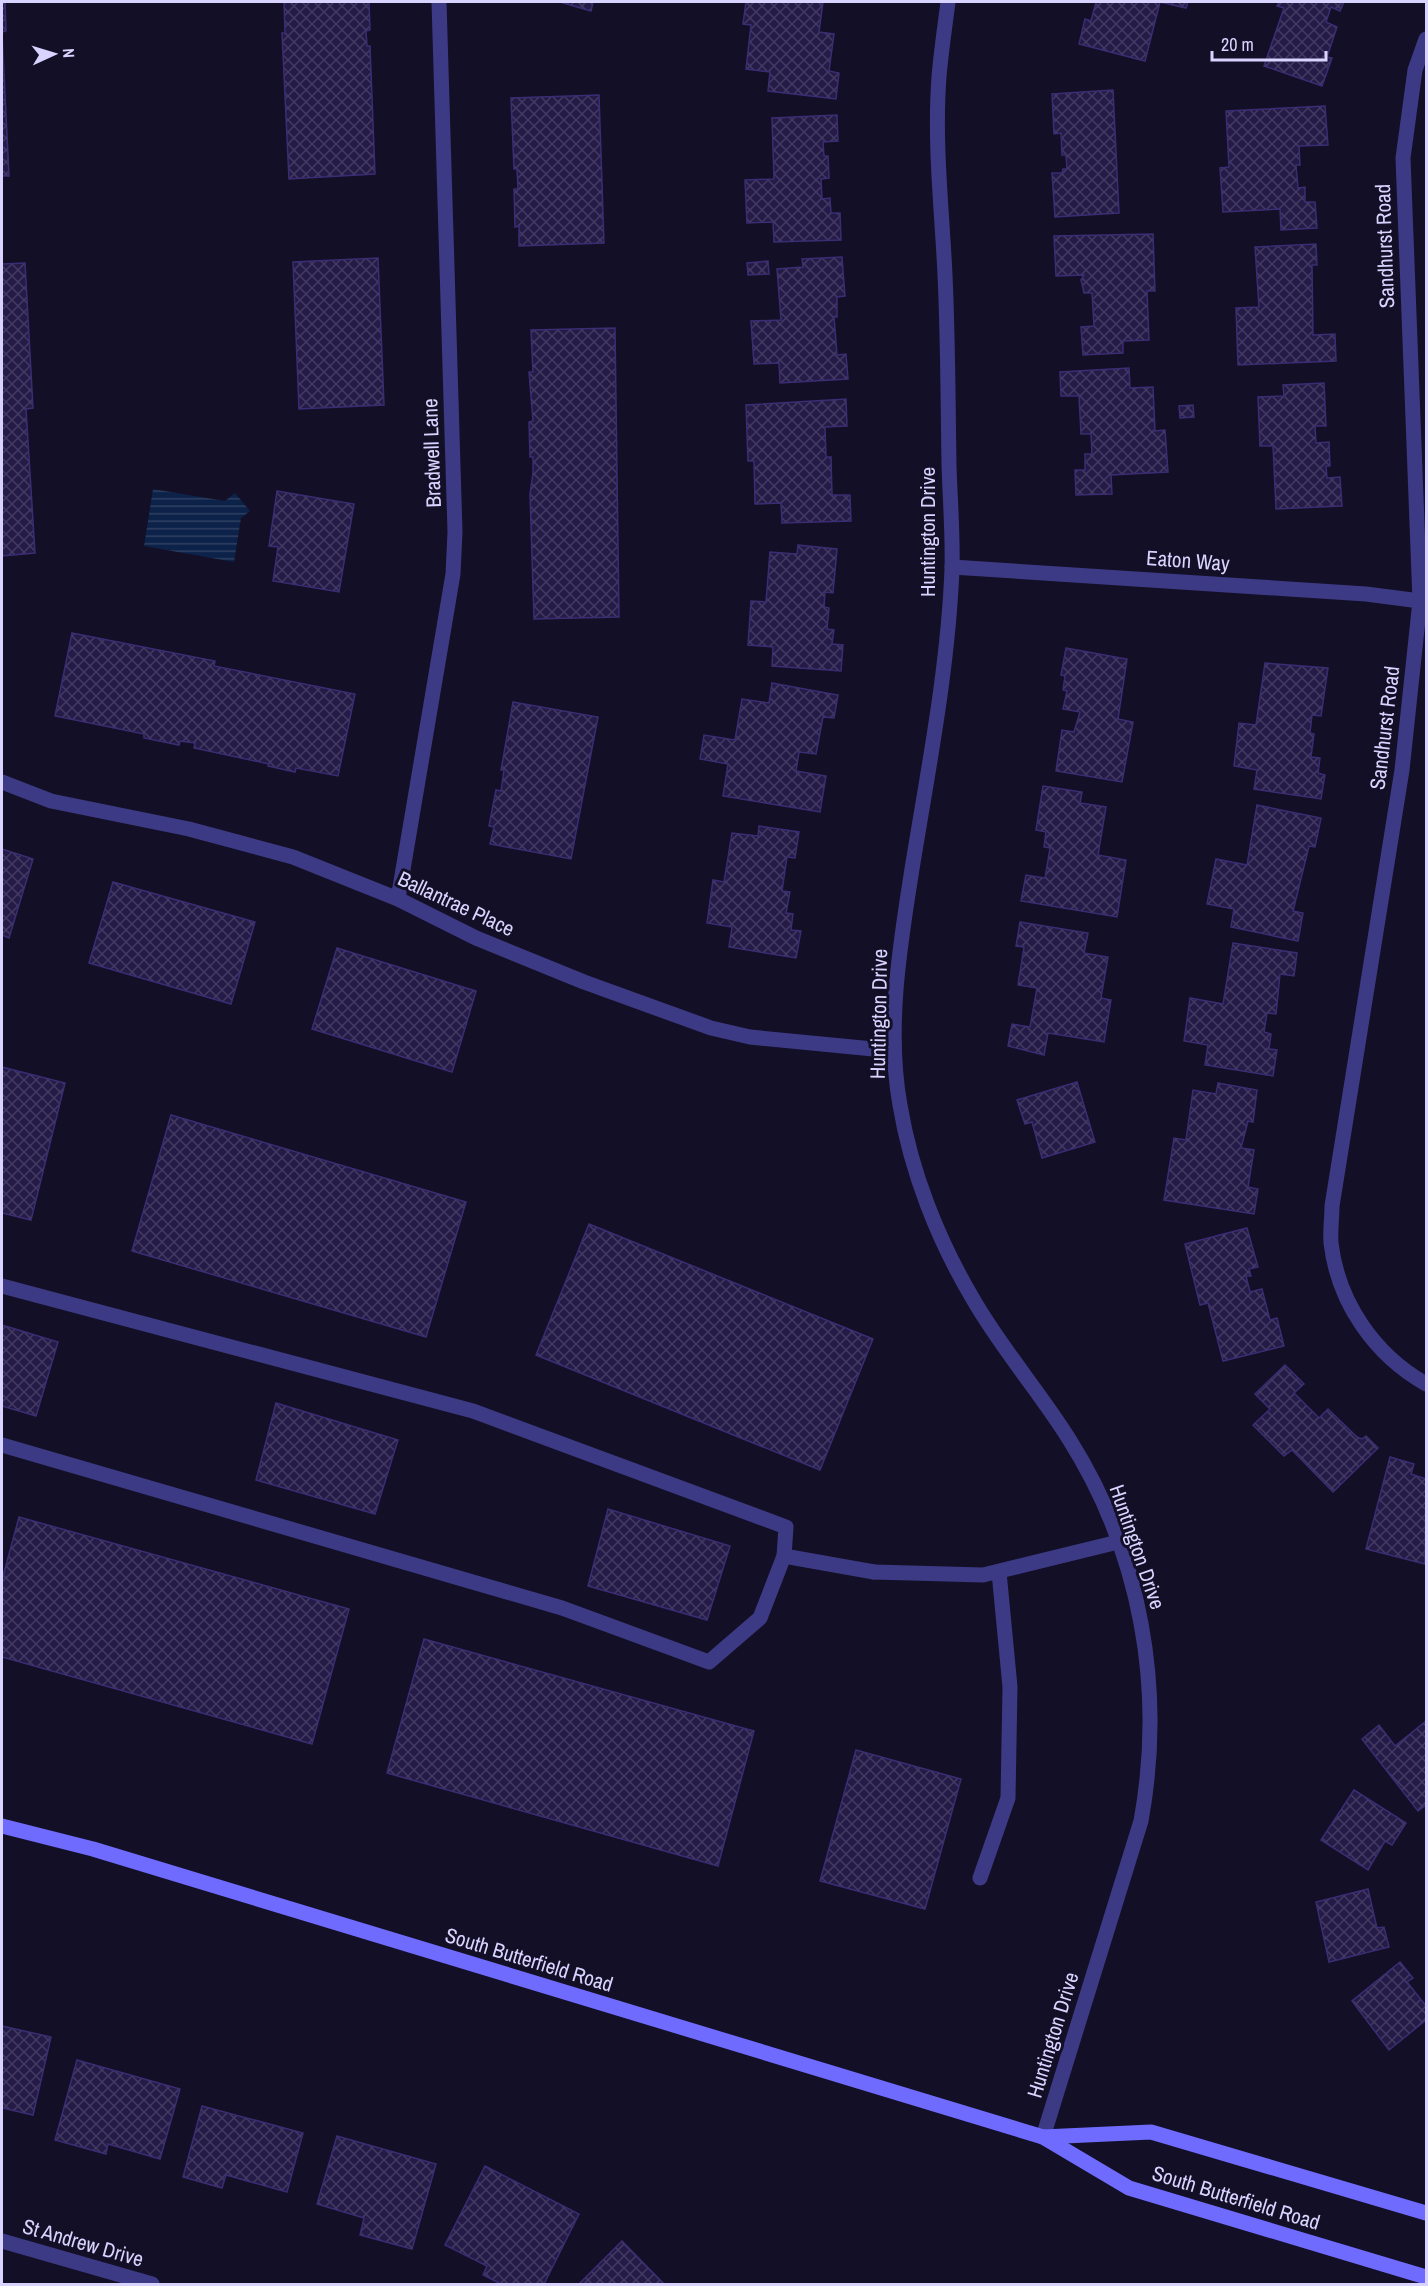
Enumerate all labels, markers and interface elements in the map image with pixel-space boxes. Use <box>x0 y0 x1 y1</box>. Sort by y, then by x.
north arrow <box>24 24 84 84</box>
scale bar <box>1212 24 1326 62</box>
text: 20 m <box>1221 32 1254 57</box>
text: N <box>58 47 80 58</box>
street label: Sandhurst Road <box>1368 183 1401 309</box>
street label: Bradwell Lane <box>415 398 448 508</box>
street label: Huntington Drive <box>913 467 942 597</box>
street label: Eaton Way <box>1145 543 1231 578</box>
street label: Sandhurst Road <box>1363 664 1406 791</box>
street label: Ballantrae Place <box>393 864 519 943</box>
street label: Huntington Drive <box>863 949 894 1079</box>
street label: Huntington Drive <box>1103 1481 1172 1613</box>
street label: South Butterfield Road <box>442 1920 617 1999</box>
street label: Huntington Drive <box>1020 1968 1085 2101</box>
street label: South Butterfield Road <box>1149 2158 1324 2237</box>
street label: St Andrew Drive <box>19 2211 147 2274</box>

